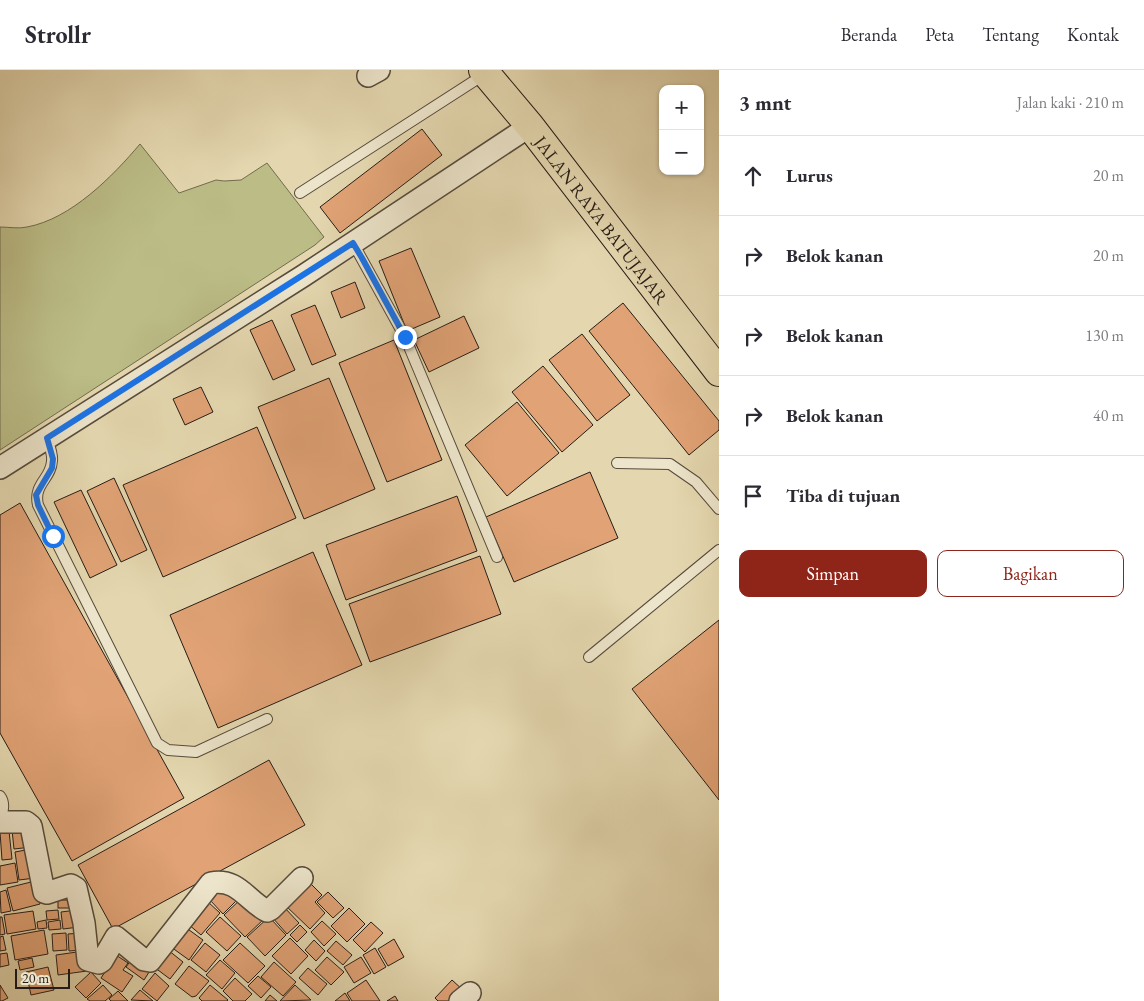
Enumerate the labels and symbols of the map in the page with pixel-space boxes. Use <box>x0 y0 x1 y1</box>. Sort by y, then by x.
street label: JALAN RAYA BATUJAJAR <box>529 129 674 308</box>
route end <box>394 326 417 349</box>
route start <box>42 525 65 548</box>
scale bar <box>15 966 70 989</box>

